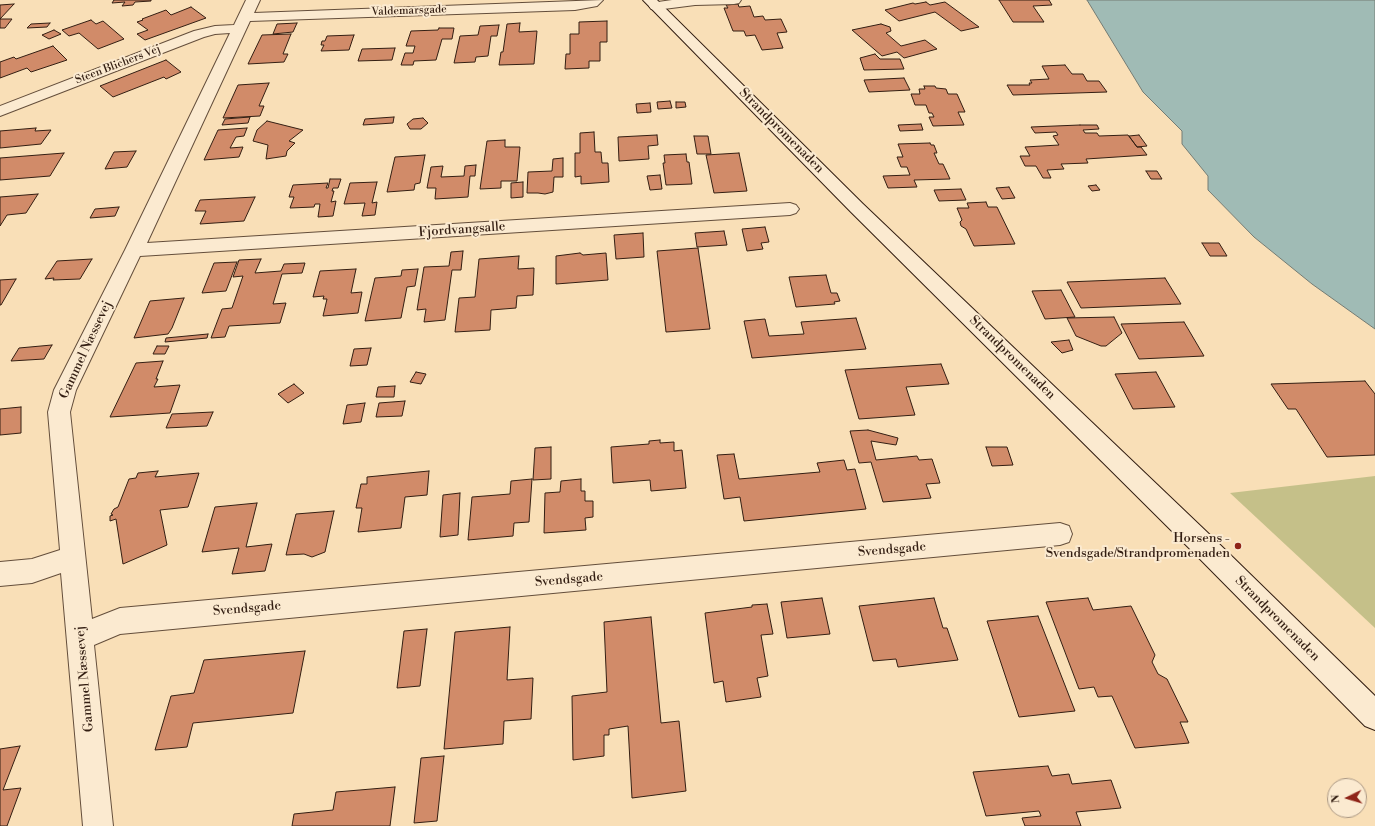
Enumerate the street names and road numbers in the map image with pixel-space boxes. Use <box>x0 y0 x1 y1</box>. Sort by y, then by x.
street label: Valdemarsgade <box>371 3 447 19</box>
street label: Steen Blichers Vej <box>74 43 162 87</box>
street label: Strandpromenaden <box>735 85 827 177</box>
street label: Fjordvangsalle <box>418 219 506 241</box>
street label: Gammel Næssevej <box>56 299 116 401</box>
street label: Strandpromenaden <box>966 313 1058 403</box>
street label: Svendsgade <box>857 539 927 561</box>
street label: Svendsgade <box>534 569 604 591</box>
street label: Strandpromenaden <box>1231 573 1323 665</box>
street label: Svendsgade <box>212 598 282 620</box>
street label: Gammel Næssevej <box>73 625 97 733</box>

